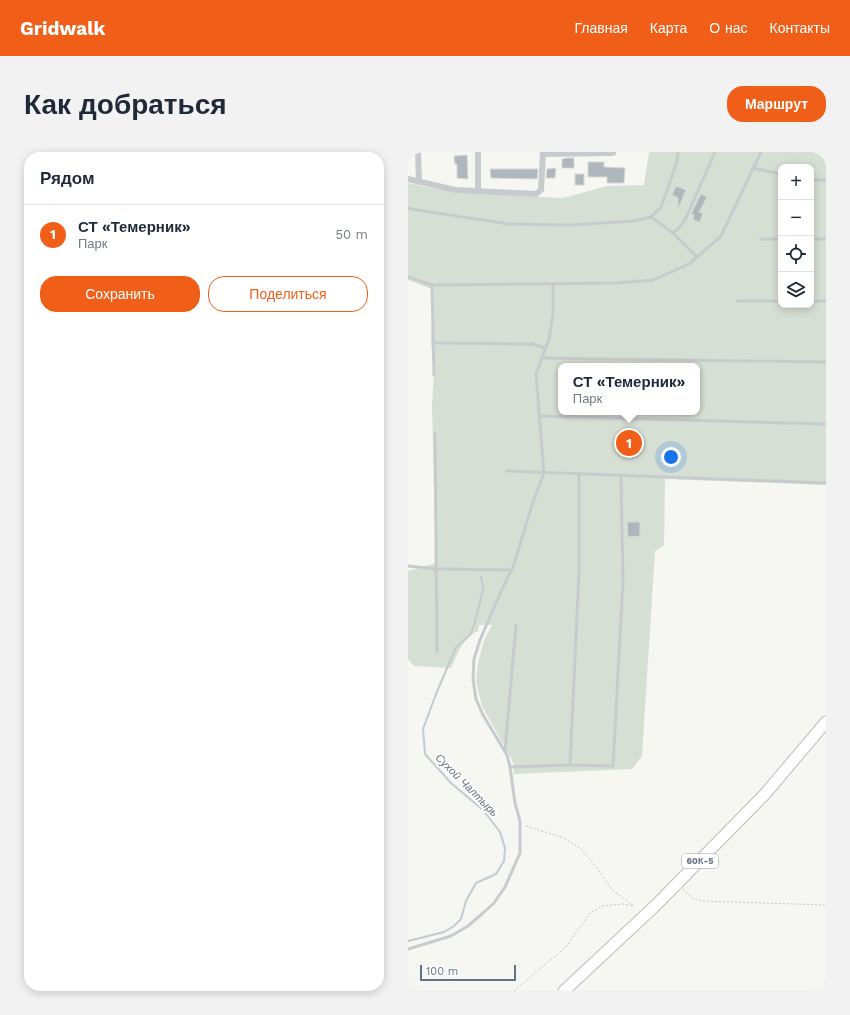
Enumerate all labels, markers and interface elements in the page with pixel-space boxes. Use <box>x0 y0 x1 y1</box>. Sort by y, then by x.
text: Gridwalk <box>20 17 105 40</box>
text: Главная <box>575 20 628 36</box>
text: Карта <box>650 20 687 36</box>
text: О нас <box>709 20 748 36</box>
text: Контакты <box>770 20 830 36</box>
button: Маршрут <box>727 86 826 122</box>
text: Как добраться <box>24 88 227 121</box>
map controls <box>778 164 814 308</box>
button: + <box>778 164 814 200</box>
text: Рядом <box>40 168 95 188</box>
button: − <box>778 200 814 236</box>
text: СТ «Темерник» <box>78 218 190 236</box>
text: 1 <box>50 227 56 242</box>
text: 50 m <box>336 227 368 242</box>
text: Парк <box>78 236 108 251</box>
button: locate <box>778 236 814 272</box>
button: layers <box>778 272 814 308</box>
button: Сохранить <box>40 276 200 312</box>
button: Поделиться <box>208 276 368 312</box>
popup <box>558 363 700 415</box>
text: СТ «Темерник» <box>573 373 685 391</box>
text: Парк <box>573 391 602 406</box>
pin: 1 <box>616 428 642 458</box>
your location <box>661 447 681 467</box>
water label: Сухой Чалтырь <box>433 751 501 820</box>
road number: 60К-5 <box>682 854 718 868</box>
scale bar <box>420 963 516 982</box>
text: 100 m <box>426 965 458 978</box>

